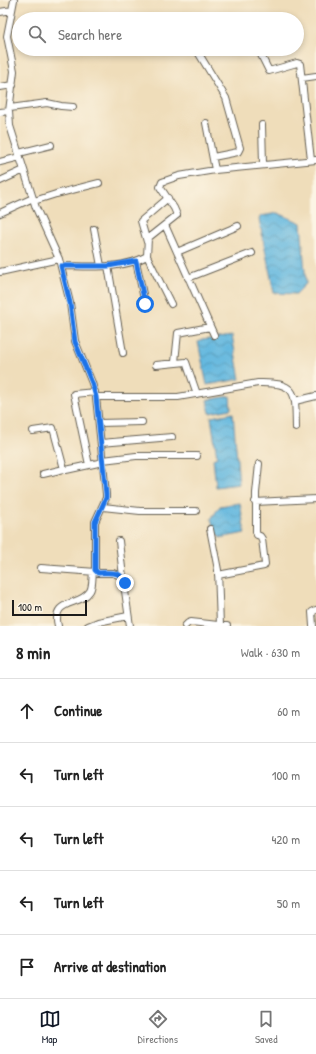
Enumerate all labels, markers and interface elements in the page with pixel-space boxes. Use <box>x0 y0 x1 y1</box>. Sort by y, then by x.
search box <box>12 12 304 56</box>
icon: search <box>26 23 48 45</box>
text: Search here <box>58 24 122 45</box>
route start <box>136 295 154 313</box>
route end <box>116 574 134 592</box>
scale bar <box>12 598 87 617</box>
text: 100 m <box>18 600 42 614</box>
text: 8 min <box>16 641 50 664</box>
text: Walk · 630 m <box>241 643 300 661</box>
icon: ahead <box>16 700 38 722</box>
text: Continue <box>54 700 102 721</box>
text: 60 m <box>277 702 300 720</box>
icon: left <box>16 764 38 786</box>
text: Turn left <box>54 764 104 785</box>
text: 100 m <box>272 766 300 784</box>
icon: left <box>16 828 38 850</box>
text: Turn left <box>54 828 104 849</box>
text: 420 m <box>271 830 300 848</box>
icon: left <box>16 892 38 914</box>
text: Turn left <box>54 892 104 913</box>
text: 50 m <box>277 894 300 912</box>
icon: arrive <box>16 956 38 978</box>
text: Arrive at destination <box>54 956 166 977</box>
tab: Map <box>39 1008 61 1046</box>
tab: Directions <box>138 1008 178 1046</box>
tab: Saved <box>255 1008 277 1046</box>

